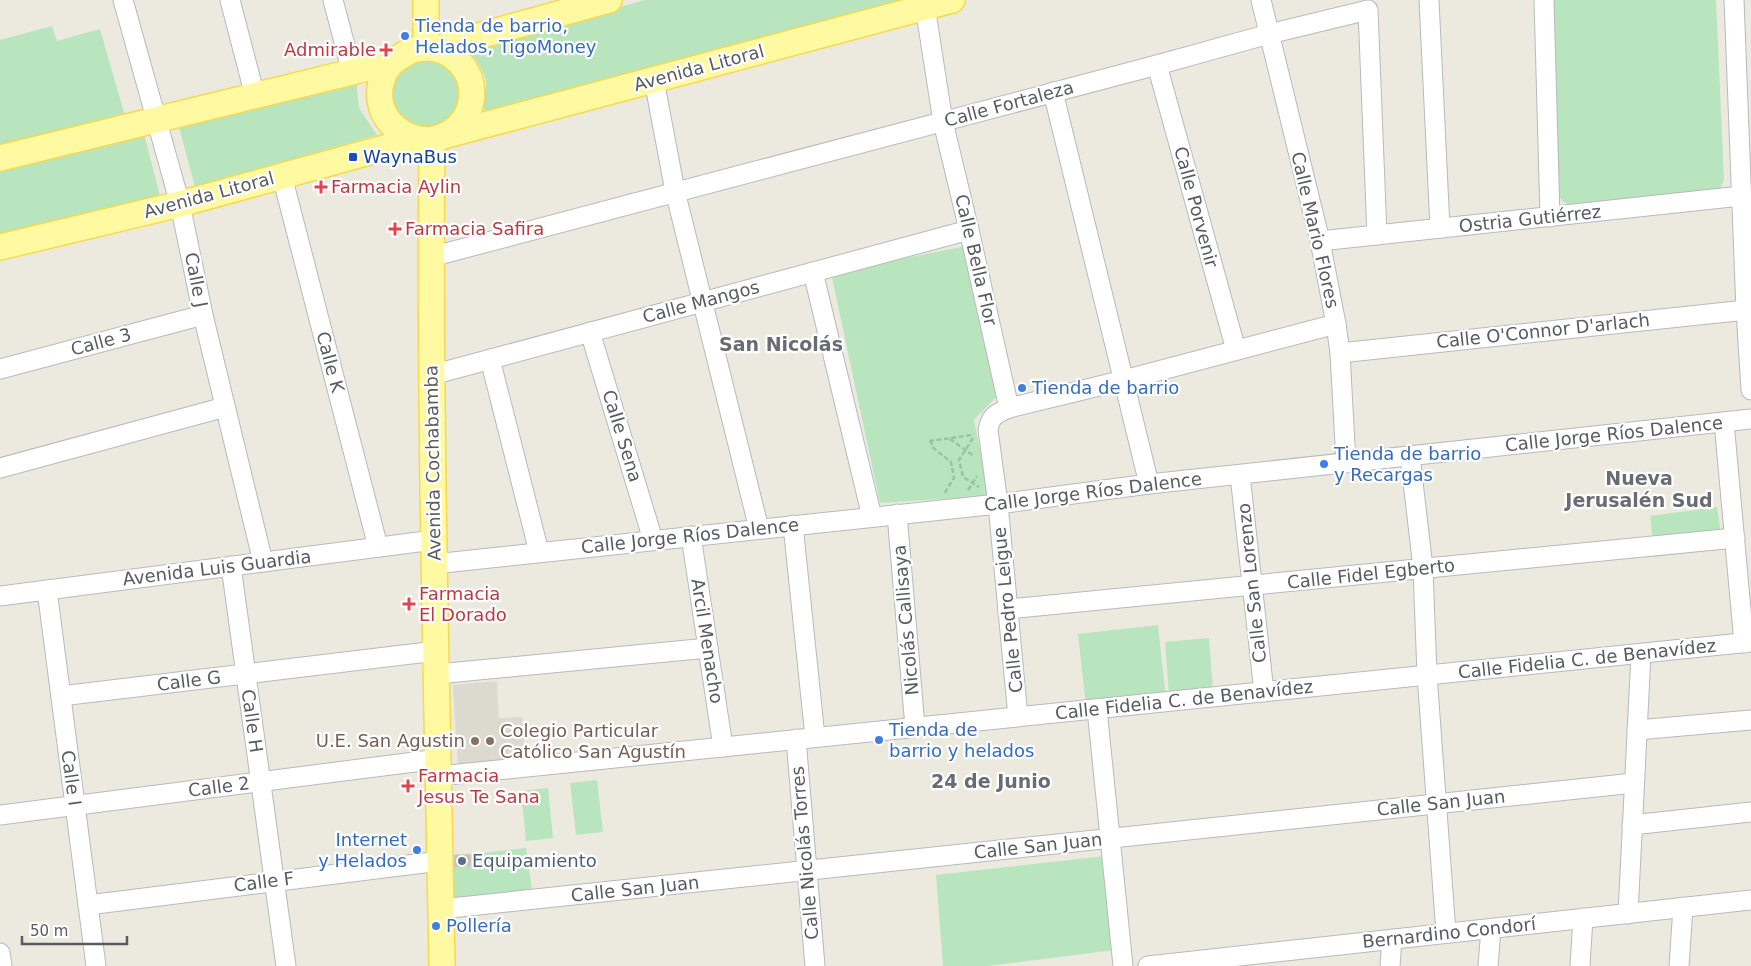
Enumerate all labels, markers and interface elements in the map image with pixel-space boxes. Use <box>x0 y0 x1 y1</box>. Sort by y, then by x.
place label: Tienda de barrio, Helados, TigoMoney <box>414 15 597 57</box>
marker: Tienda de barrio, Helados, TigoMoney <box>399 30 411 42</box>
place label: Admirable <box>284 39 376 60</box>
street label: Avenida Litoral <box>631 40 766 95</box>
marker: Admirable <box>380 44 392 56</box>
street label: Calle Fortaleza <box>942 76 1076 131</box>
street label: Calle Porvenir <box>1170 144 1223 270</box>
place label: WaynaBus <box>363 146 457 167</box>
street label: Calle Mario Flores <box>1287 150 1344 310</box>
marker: WaynaBus <box>347 151 359 163</box>
street label: Avenida Litoral <box>141 167 276 222</box>
place label: Farmacia Aylin <box>331 176 461 197</box>
marker: Farmacia Aylin <box>315 181 327 193</box>
street label: Calle Bella Flor <box>951 192 1002 328</box>
street label: Ostria Gutiérrez <box>1458 201 1602 236</box>
place label: Farmacia Safira <box>405 218 544 239</box>
marker: Farmacia Safira <box>389 223 401 235</box>
street label: Calle J <box>181 251 212 309</box>
street label: Calle Mangos <box>640 276 762 327</box>
street label: Calle O'Connor D'arlach <box>1435 309 1651 352</box>
street label: Calle 3 <box>68 323 133 360</box>
street label: Calle K <box>312 329 349 396</box>
district label: San Nicolás <box>719 333 843 355</box>
street label: Avenida Cochabamba <box>420 365 445 561</box>
place label: Tienda de barrio <box>1031 377 1179 398</box>
marker: Tienda de barrio <box>1016 382 1028 394</box>
street label: Calle Sena <box>598 387 646 485</box>
street label: Calle Jorge Ríos Dalence <box>1504 412 1724 455</box>
place label: Tienda de barrio y Recargas <box>1333 443 1481 485</box>
marker: Tienda de barrio y Recargas <box>1318 458 1330 470</box>
district label: Nueva Jerusalén Sud <box>1563 467 1713 511</box>
street label: Calle Jorge Ríos Dalence <box>983 468 1203 515</box>
street label: Calle San Lorenzo <box>1233 502 1270 664</box>
street label: Calle Jorge Ríos Dalence <box>580 514 800 557</box>
street label: Calle Pedro Leigue <box>988 526 1027 694</box>
street label: Nicolás Callisaya <box>888 544 923 696</box>
street label: Avenida Luis Guardia <box>121 546 312 589</box>
street label: Calle Fidel Egberto <box>1286 554 1456 593</box>
street label: Arcil Menacho <box>687 577 728 705</box>
place label: Farmacia El Dorado <box>419 583 507 625</box>
marker: Farmacia El Dorado <box>403 598 415 610</box>
street label: Calle Fidelia C. de Benavídez <box>1457 635 1717 683</box>
street label: Calle G <box>156 666 222 695</box>
street label: Calle Fidelia C. de Benavídez <box>1054 676 1314 724</box>
street label: Calle H <box>238 688 267 754</box>
place label: Tienda de barrio y helados <box>888 719 1034 761</box>
place label: Colegio Particular Católico San Agustín <box>500 720 686 762</box>
place label: U.E. San Agustin <box>316 730 465 751</box>
marker: Tienda de barrio y helados <box>873 734 885 746</box>
marker: U.E. San Agustin <box>469 735 481 747</box>
marker: Colegio Particular Católico San Agustín <box>484 735 496 747</box>
street label: Calle I <box>57 749 86 807</box>
place label: Farmacia Jesus Te Sana <box>417 765 540 807</box>
street label: Calle Nicolás Torres <box>786 765 823 941</box>
district label: 24 de Junio <box>931 770 1051 792</box>
street label: Calle 2 <box>187 772 251 801</box>
marker: Farmacia Jesus Te Sana <box>402 780 414 792</box>
street label: Calle San Juan <box>1376 785 1506 820</box>
street label: Calle San Juan <box>973 828 1103 863</box>
place label: Internet y Helados <box>318 829 407 871</box>
marker: Internet y Helados <box>411 844 423 856</box>
place label: Equipamiento <box>472 850 597 871</box>
marker: Equipamiento <box>456 855 468 867</box>
street label: Calle F <box>233 867 295 896</box>
street label: Calle San Juan <box>570 871 700 906</box>
street label: Bernardino Condorí <box>1361 913 1538 952</box>
scale bar <box>22 914 128 946</box>
place label: Pollería <box>446 915 512 936</box>
marker: Pollería <box>430 920 442 932</box>
text: 50 m <box>30 922 68 940</box>

